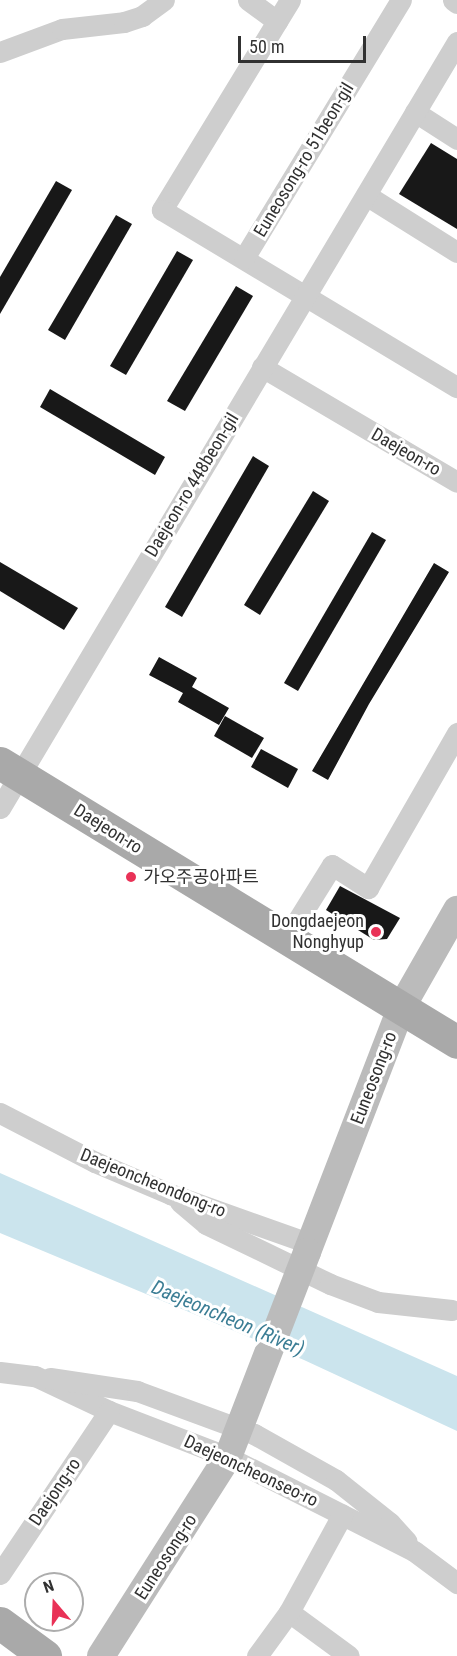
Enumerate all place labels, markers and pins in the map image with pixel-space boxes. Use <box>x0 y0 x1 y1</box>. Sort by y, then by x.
place label: 가오주공아파트 <box>143 866 259 888</box>
marker: 가오주공아파트 <box>124 870 138 884</box>
place label: Dongdaejeon Nonghyup <box>271 911 364 954</box>
marker: Dongdaejeon Nonghyup <box>369 925 383 939</box>

